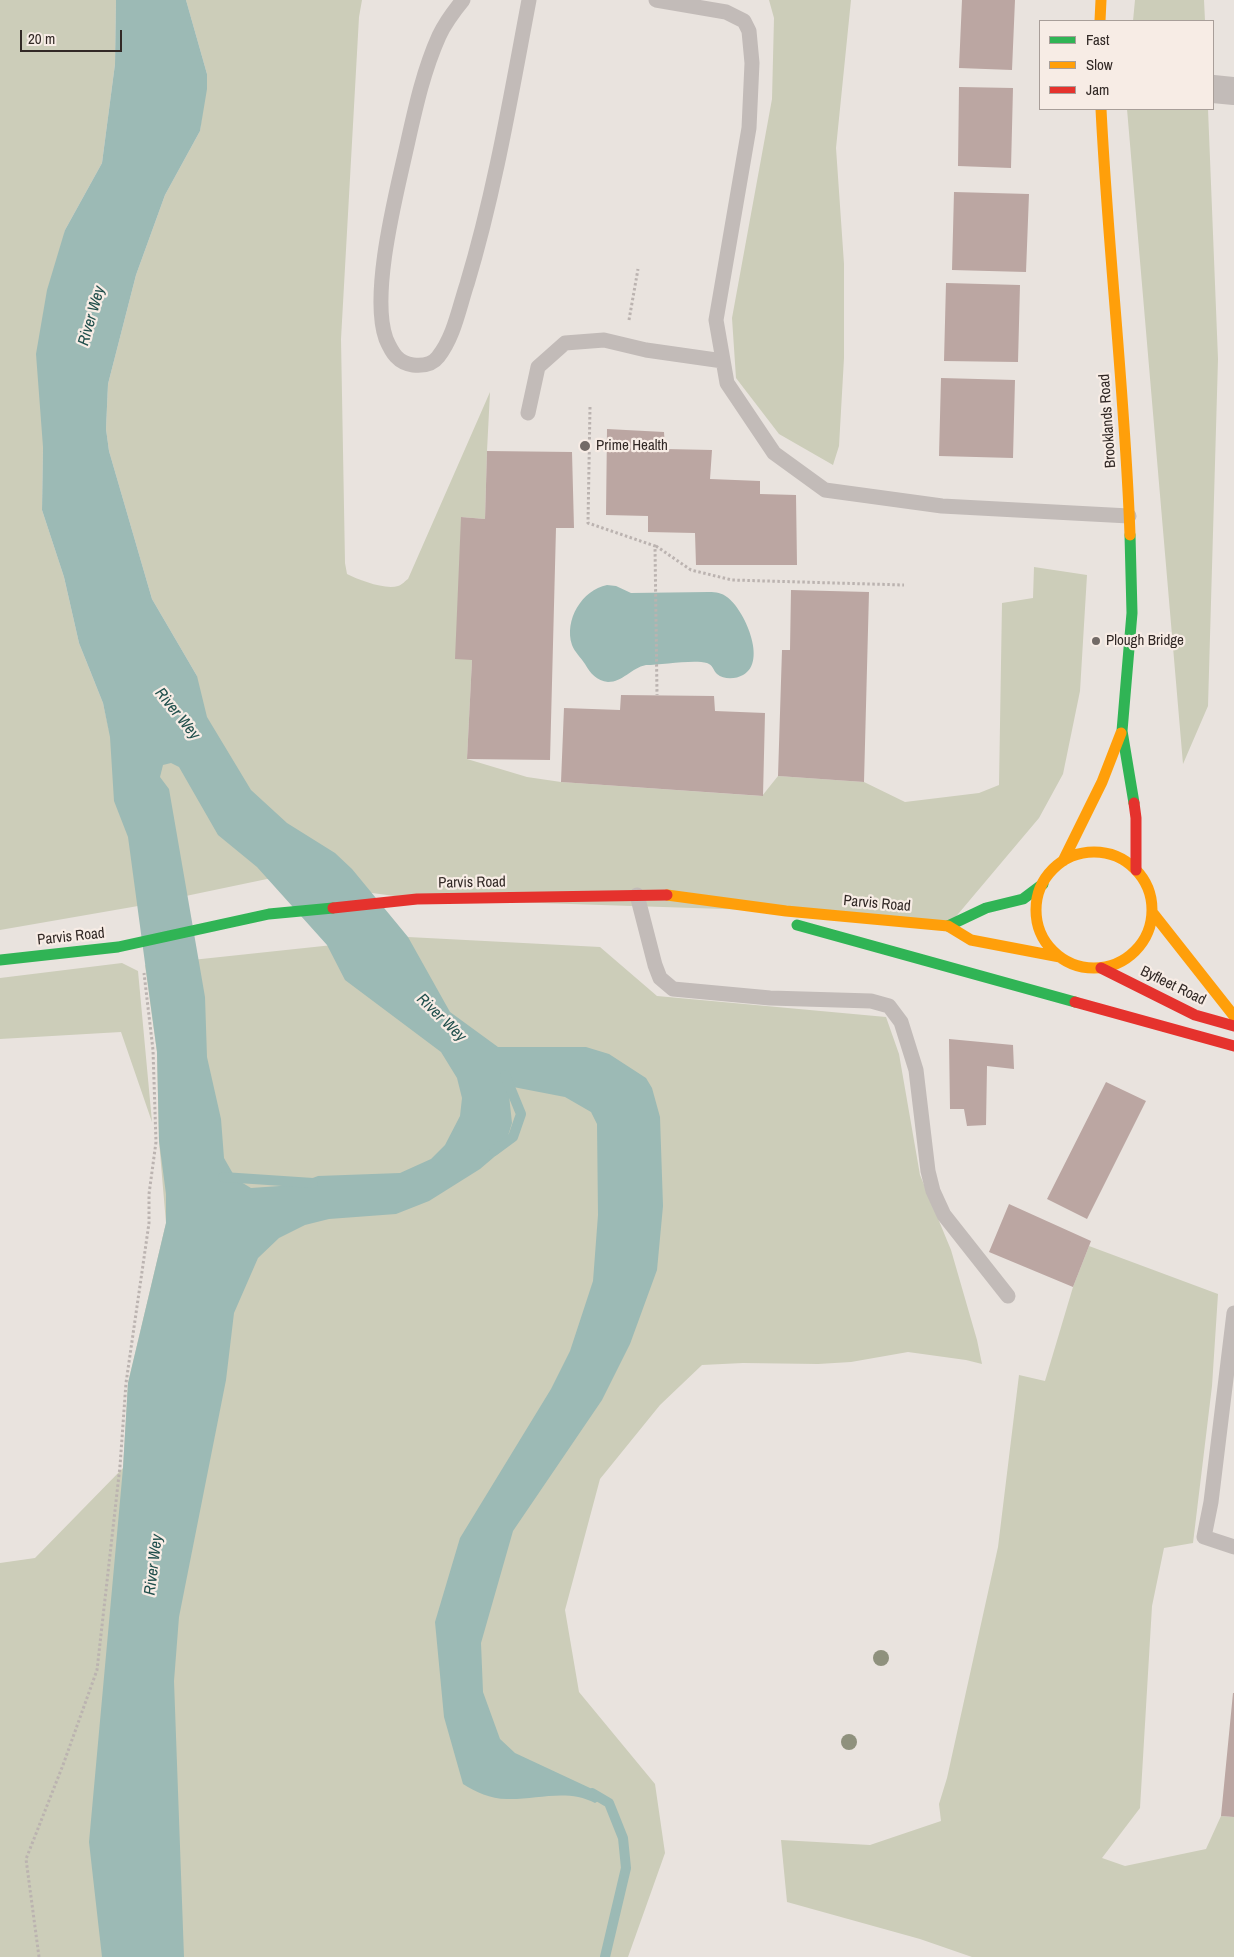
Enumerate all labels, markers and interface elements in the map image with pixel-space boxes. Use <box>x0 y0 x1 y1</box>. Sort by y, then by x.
scale bar <box>22 20 125 52</box>
legend <box>1039 20 1214 110</box>
text: 20 m <box>28 28 55 49</box>
text: Fast <box>1086 29 1109 50</box>
text: Slow <box>1086 54 1113 75</box>
text: Jam <box>1086 79 1109 100</box>
water label: River Wey <box>74 284 110 348</box>
street label: Brooklands Road <box>1096 373 1120 469</box>
place label: Prime Health <box>596 437 668 455</box>
marker: Prime Health <box>578 439 592 453</box>
place label: Plough Bridge <box>1106 632 1184 650</box>
marker: Plough Bridge <box>1090 635 1102 647</box>
water label: River Wey <box>150 684 204 744</box>
street label: Parvis Road <box>438 873 506 893</box>
street label: Parvis Road <box>843 892 911 916</box>
street label: Parvis Road <box>36 925 106 949</box>
street label: Byfleet Road <box>1137 962 1209 1010</box>
water label: River Wey <box>412 990 470 1046</box>
water label: River Wey <box>141 1534 167 1596</box>

